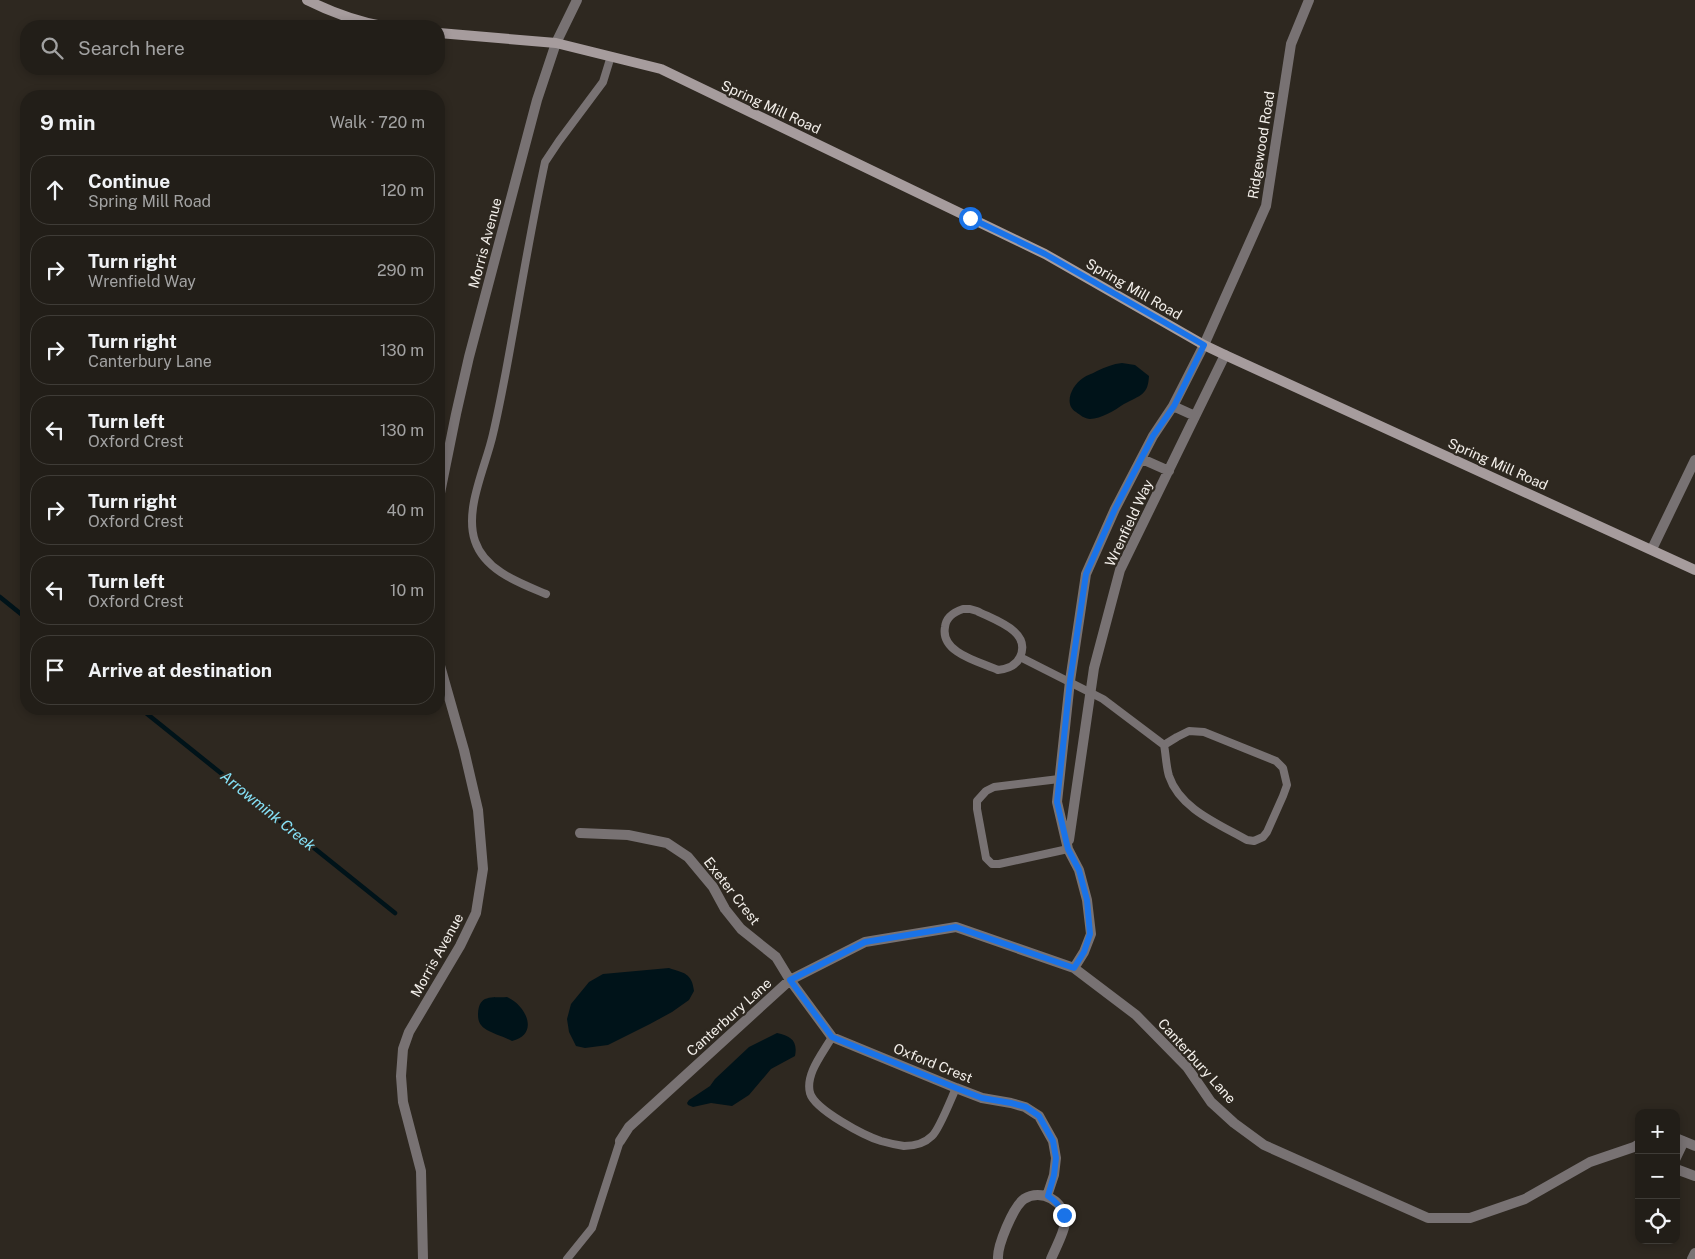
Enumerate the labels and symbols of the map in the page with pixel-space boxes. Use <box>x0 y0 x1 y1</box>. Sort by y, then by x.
street label: Spring Mill Road <box>719 77 823 137</box>
street label: Ridgewood Road <box>1245 90 1277 200</box>
street label: Morris Avenue <box>465 196 505 290</box>
route start <box>959 207 982 230</box>
street label: Spring Mill Road <box>1083 255 1185 323</box>
street label: Spring Mill Road <box>1446 435 1550 493</box>
street label: Wrenfield Way <box>1102 476 1156 569</box>
water label: Arrowmink Creek <box>218 767 320 855</box>
street label: Exeter Crest <box>701 854 763 928</box>
street label: Morris Avenue <box>407 910 467 1000</box>
street label: Canterbury Lane <box>683 975 775 1059</box>
street label: Canterbury Lane <box>1155 1015 1239 1107</box>
street label: Oxford Crest <box>891 1040 975 1086</box>
route end <box>1053 1204 1076 1227</box>

